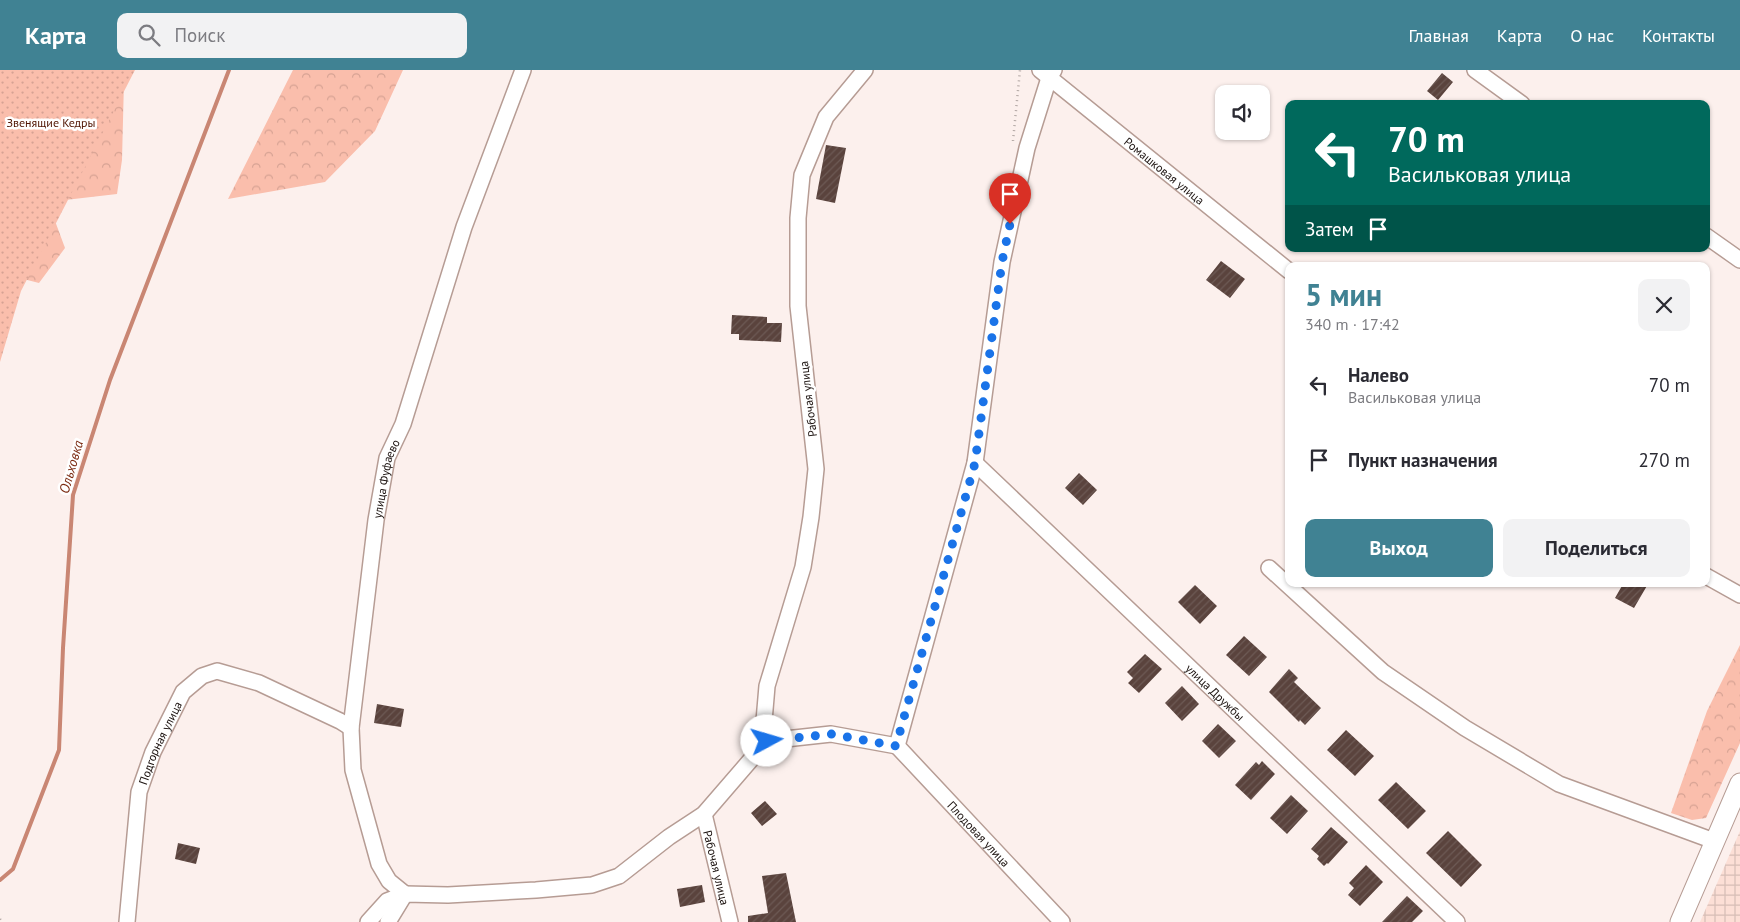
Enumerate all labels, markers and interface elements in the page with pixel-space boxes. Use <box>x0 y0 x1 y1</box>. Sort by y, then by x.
search box <box>117 13 467 58</box>
text: Карта <box>25 20 87 51</box>
icon: search <box>135 21 163 49</box>
text: Поиск <box>175 23 225 47</box>
text: Главная <box>1408 24 1469 47</box>
text: Карта <box>1497 24 1542 47</box>
text: О нас <box>1570 24 1614 47</box>
text: Контакты <box>1642 24 1715 47</box>
map controls <box>1215 85 1270 140</box>
button: sound <box>1215 85 1270 140</box>
park label: Звенящие Кедры <box>7 115 95 130</box>
text: 70 m <box>1388 116 1465 162</box>
icon: left <box>1305 120 1370 185</box>
street label: Ромашковая улица <box>1121 134 1208 207</box>
text: Васильковая улица <box>1388 160 1571 188</box>
pin <box>989 173 1031 224</box>
icon: arrive <box>996 180 1024 208</box>
icon: arrive <box>1364 215 1392 243</box>
text: Затем <box>1305 217 1354 241</box>
text: 5 мин <box>1305 275 1382 314</box>
button: close <box>1638 279 1690 331</box>
text: 340 m · 17:42 <box>1305 314 1400 334</box>
street label: Рабочая улица <box>796 360 820 438</box>
text: Налево <box>1348 363 1409 387</box>
icon: left <box>1305 371 1333 399</box>
text: 70 m <box>1649 373 1690 397</box>
text: Васильковая улица <box>1348 387 1481 407</box>
street label: улица Фуфаево <box>369 437 402 519</box>
water label: Ольховка <box>55 438 87 496</box>
icon: arrive <box>1305 446 1333 474</box>
text: Пункт назначения <box>1348 448 1498 472</box>
text: 270 m <box>1638 448 1690 472</box>
button: Выход <box>1305 519 1493 577</box>
button: Поделиться <box>1503 519 1690 577</box>
street label: улица Дружбы <box>1183 660 1248 723</box>
street label: Подгорная улица <box>135 698 185 786</box>
position arrow <box>740 714 792 766</box>
street label: Плодовая улица <box>945 798 1014 870</box>
street label: Рабочая улица <box>701 829 733 906</box>

